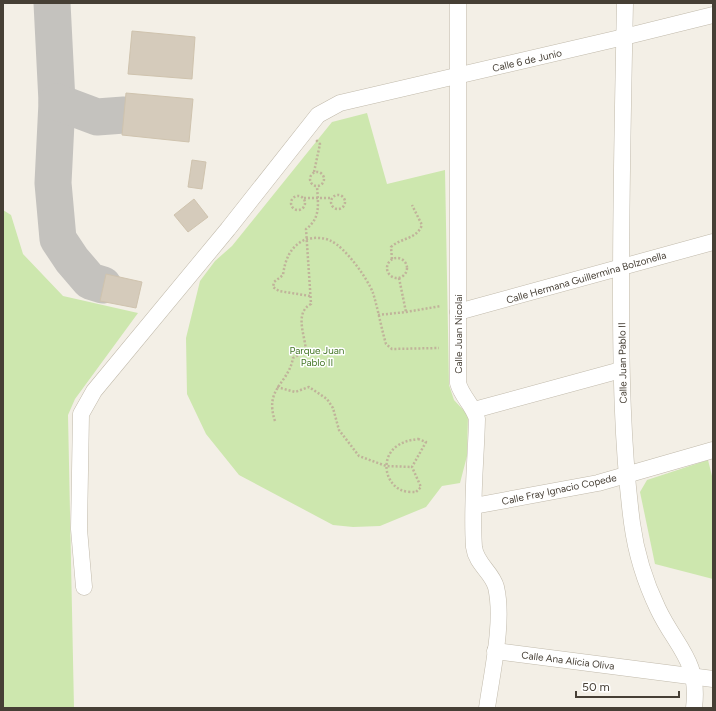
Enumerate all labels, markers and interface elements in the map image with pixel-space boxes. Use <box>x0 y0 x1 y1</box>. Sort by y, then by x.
street label: Calle 6 de Junio <box>491 46 563 75</box>
street label: Calle Hermana Guillermina Bolzonella <box>505 248 668 307</box>
street label: Calle Juan Nicolai <box>452 294 465 374</box>
street label: Calle Juan Pablo II <box>615 322 630 404</box>
park label: Parque Juan Pablo II <box>290 344 345 369</box>
street label: Calle Fray Ignacio Copede <box>500 471 618 508</box>
street label: Calle Ana Alicia Oliva <box>521 648 615 673</box>
scale bar <box>576 673 679 699</box>
text: 50 m <box>582 680 610 694</box>

